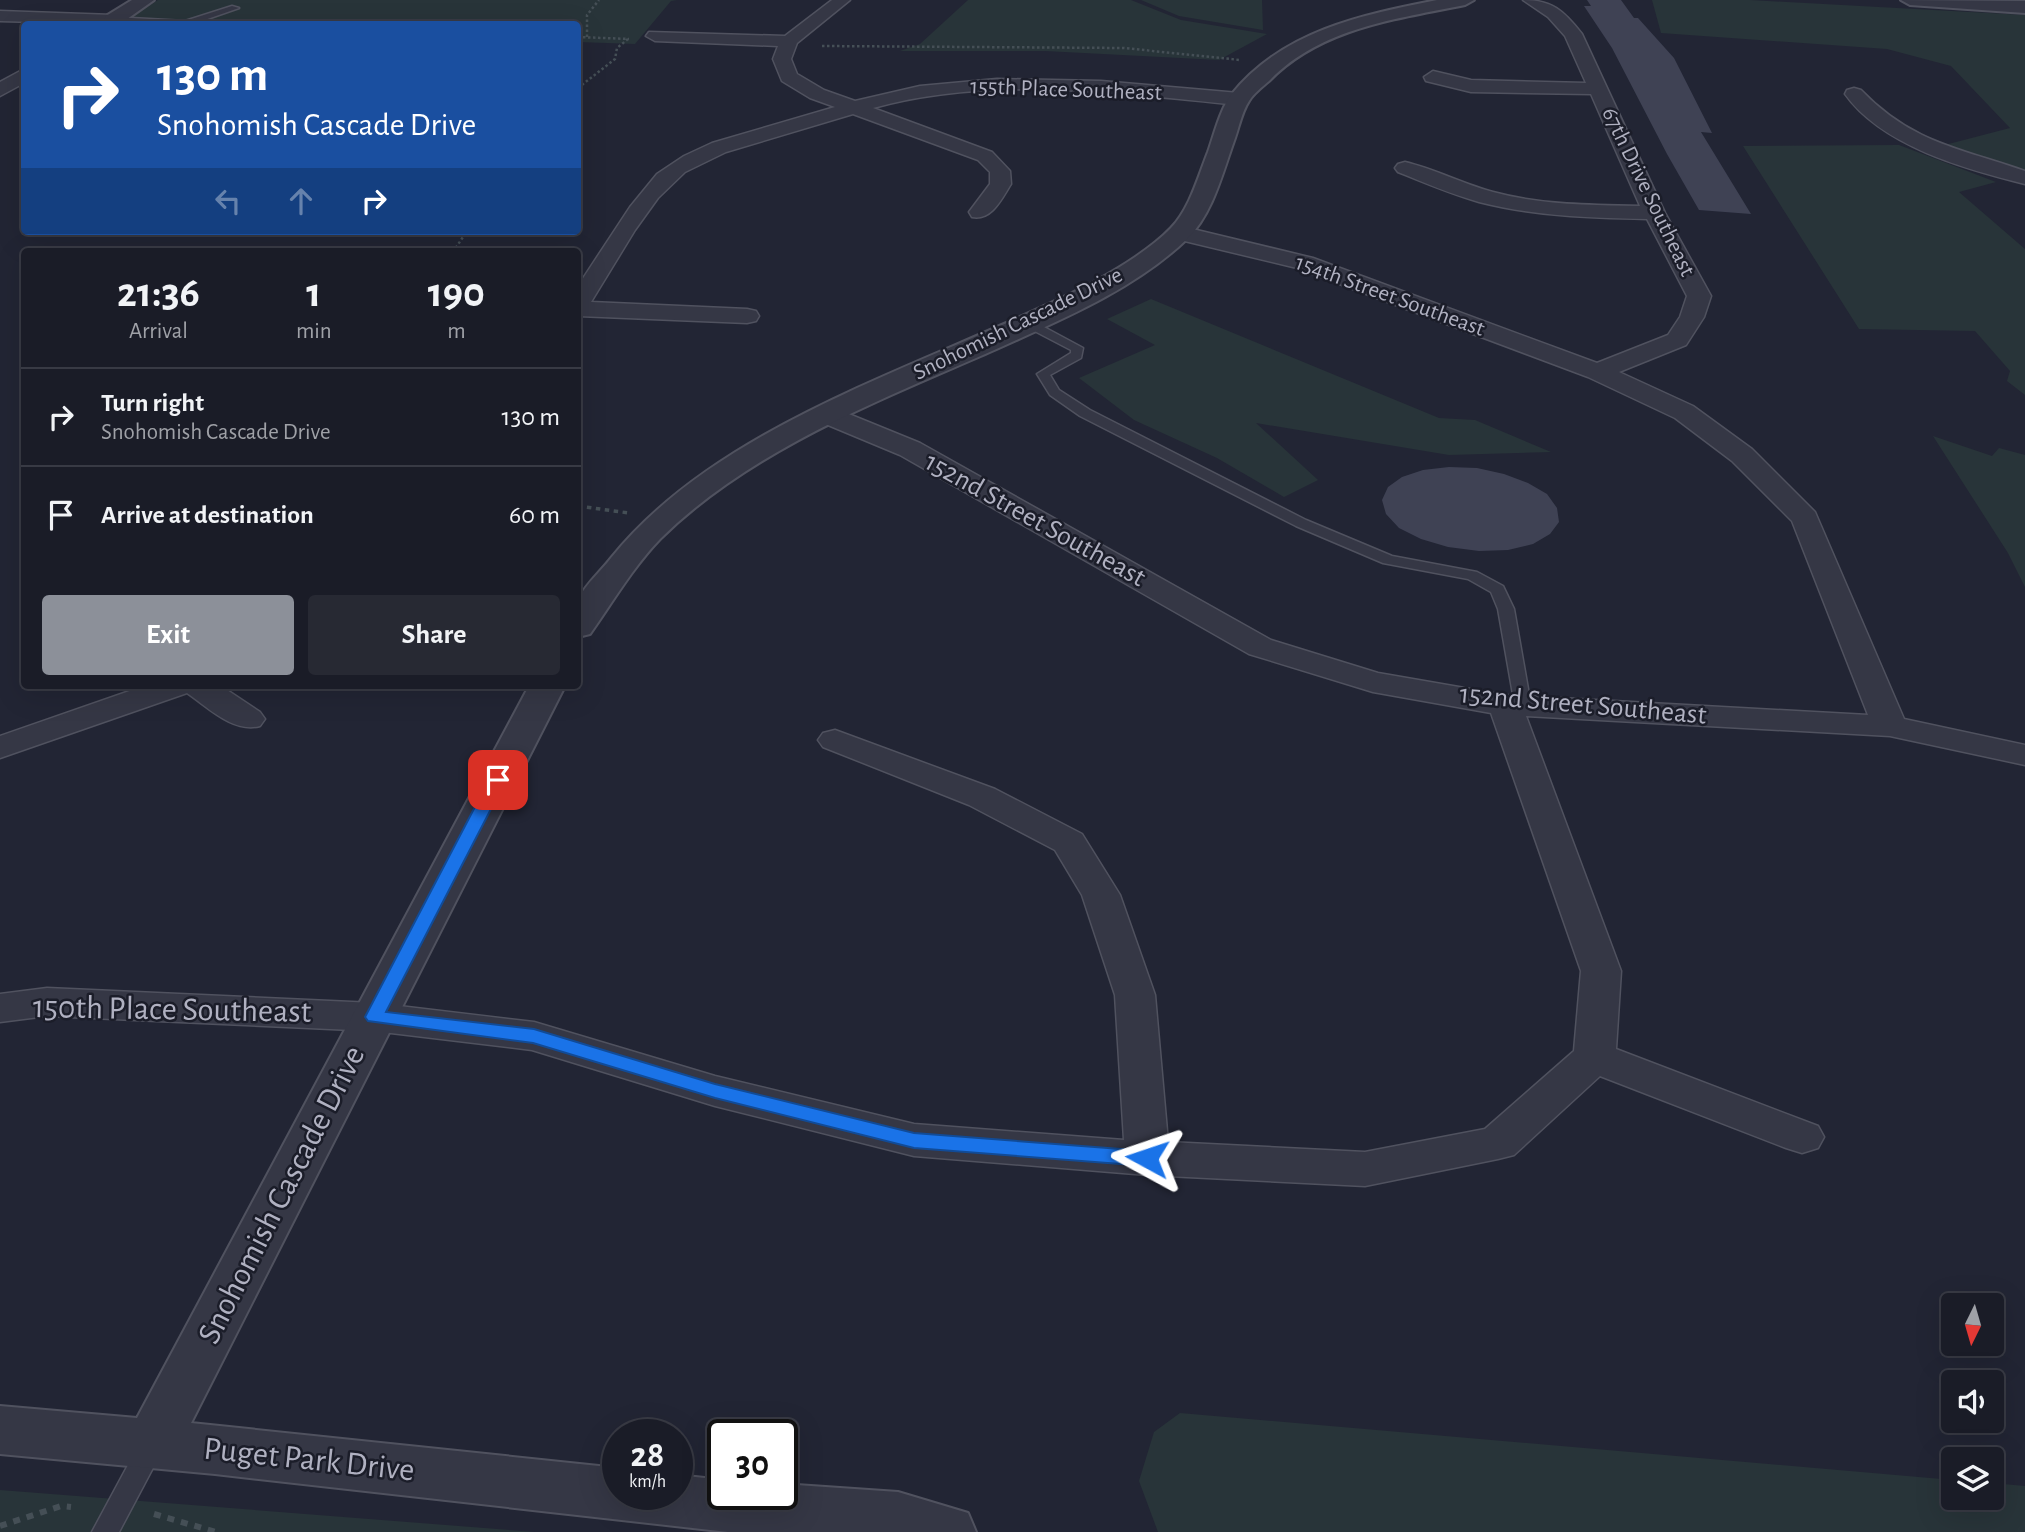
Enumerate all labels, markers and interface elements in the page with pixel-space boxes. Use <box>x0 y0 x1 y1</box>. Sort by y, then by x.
icon: right <box>42 49 133 140</box>
text: 130 m <box>157 51 268 100</box>
street label: 155th Place Southeast <box>970 75 1163 105</box>
street label: 67th Drive Southeast <box>1597 104 1699 281</box>
text: Snohomish Cascade Drive <box>157 109 476 141</box>
icon: left <box>209 182 247 220</box>
icon: ahead <box>282 182 320 220</box>
icon: right <box>355 182 393 220</box>
street label: 154th Street Southeast <box>1292 251 1488 341</box>
street label: Snohomish Cascade Drive <box>910 263 1126 385</box>
text: 21:36 <box>117 272 200 314</box>
text: 1 <box>306 272 321 314</box>
text: 190 <box>428 272 485 314</box>
text: Arrival <box>129 320 188 343</box>
text: min <box>296 320 332 343</box>
text: m <box>447 320 466 343</box>
text: Turn right <box>101 390 204 416</box>
icon: right <box>42 398 80 436</box>
text: 130 m <box>502 404 560 430</box>
text: Snohomish Cascade Drive <box>101 421 331 444</box>
street label: 152nd Street Southeast <box>920 448 1150 592</box>
icon: arrive <box>42 496 80 534</box>
text: Arrive at destination <box>101 502 314 528</box>
text: 60 m <box>509 502 560 528</box>
button: Exit <box>42 595 294 675</box>
button: Share <box>308 595 560 675</box>
street label: 152nd Street Southeast <box>1459 680 1708 730</box>
pin <box>468 750 528 810</box>
icon: arrive <box>479 761 517 799</box>
street label: 150th Place Southeast <box>33 991 312 1029</box>
street label: Snohomish Cascade Drive <box>193 1041 371 1349</box>
position arrow <box>1110 1121 1184 1195</box>
north arrow <box>1941 1293 2004 1356</box>
map controls <box>1941 1293 2004 1510</box>
button: sound <box>1941 1370 2004 1433</box>
speed limit sign: 30 <box>707 1419 798 1510</box>
street label: Puget Park Drive <box>202 1433 416 1487</box>
text: 28 <box>631 1438 664 1473</box>
button: layers <box>1941 1447 2004 1510</box>
text: km/h <box>629 1473 666 1491</box>

